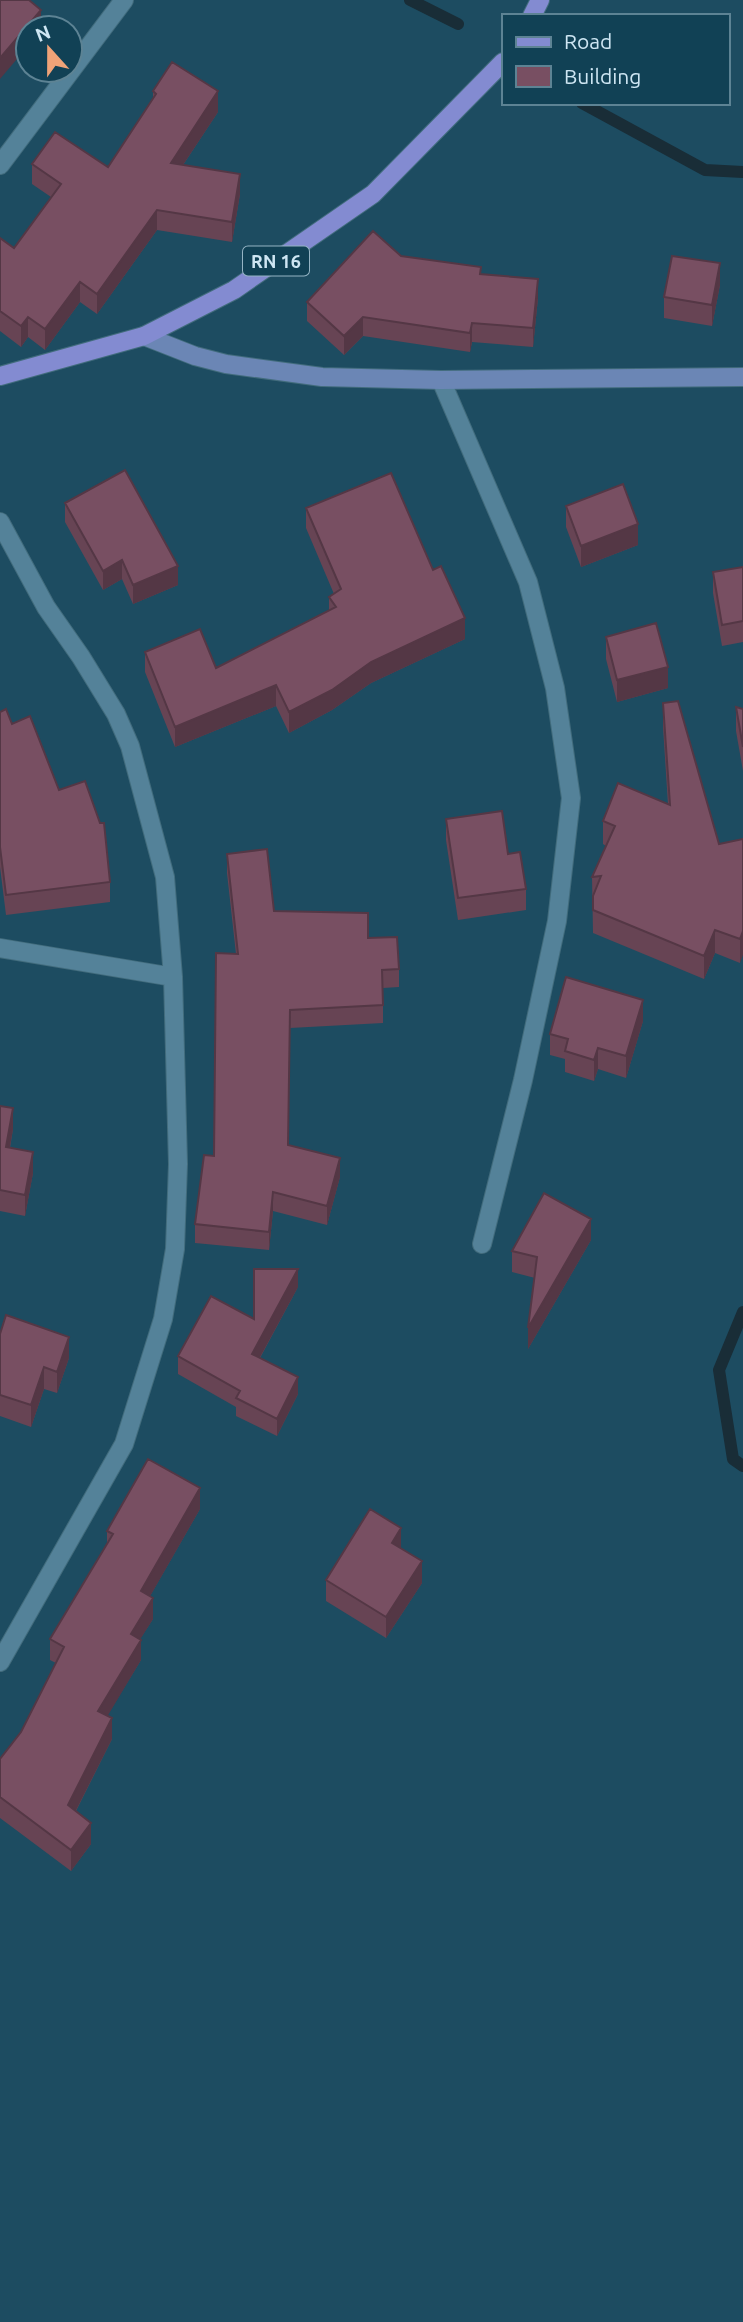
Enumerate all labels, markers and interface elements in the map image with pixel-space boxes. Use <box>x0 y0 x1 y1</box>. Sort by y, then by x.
north arrow <box>14 14 84 84</box>
legend <box>502 14 729 105</box>
text: N <box>32 20 53 46</box>
text: Road <box>564 29 612 53</box>
text: Building <box>564 64 641 88</box>
road number: RN 16 <box>243 246 309 276</box>

